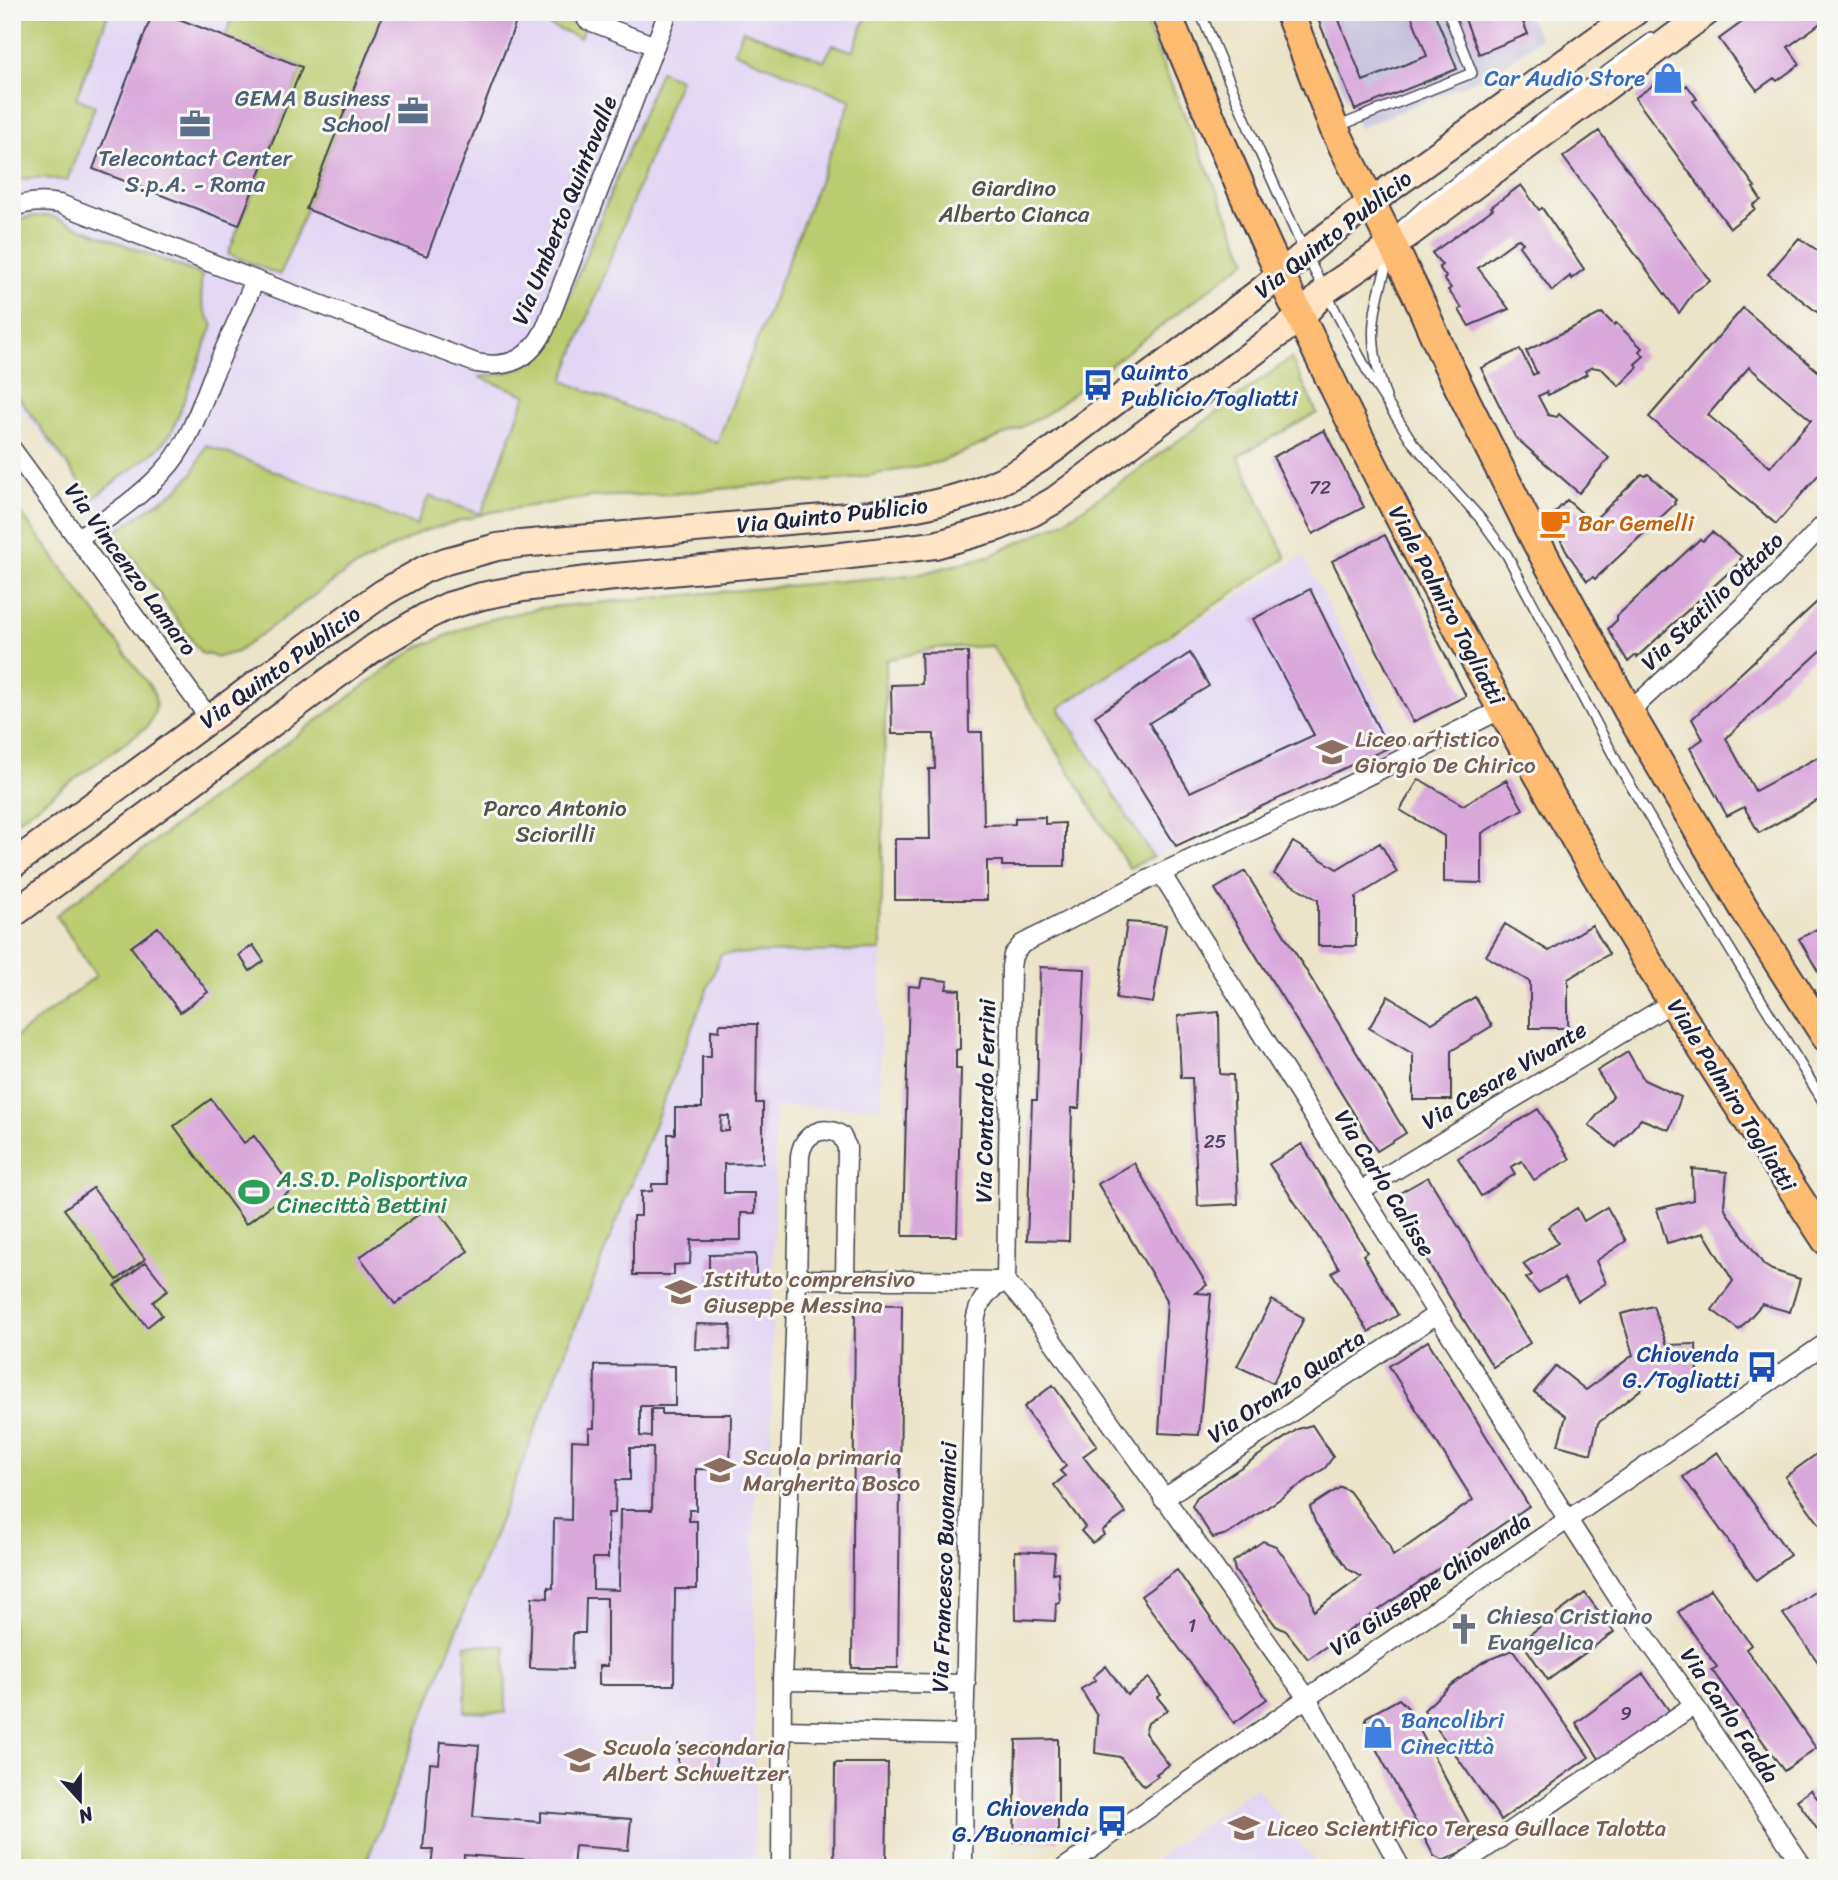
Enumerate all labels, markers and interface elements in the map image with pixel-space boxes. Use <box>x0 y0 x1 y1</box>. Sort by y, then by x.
place label: Car Audio Store <box>1484 58 1645 99</box>
shop icon: Car Audio Store <box>1651 61 1685 95</box>
place label: GEMA Business School <box>235 78 390 145</box>
street label: Via Umberto Quintavalle <box>500 89 629 331</box>
office icon: GEMA Business School <box>396 94 430 128</box>
office icon: Telecontact Center S.p.A. - Roma <box>178 107 212 141</box>
place label: Telecontact Center S.p.A. - Roma <box>98 138 293 205</box>
street label: Via Quinto Publicio <box>1245 159 1422 310</box>
park label: Giardino Alberto Cianca <box>938 168 1090 235</box>
place label: Quinto Publicio/Togliatti <box>1121 352 1298 419</box>
bus stop icon: Quinto Publicio/Togliatti <box>1081 368 1115 402</box>
house number: 72 <box>1309 471 1331 504</box>
street label: Via Vincenzo Lamaro <box>53 474 208 665</box>
street label: Via Quinto Publicio <box>734 485 930 546</box>
street label: Viale Palmiro Togliatti <box>1376 498 1517 713</box>
place label: Bar Gemelli <box>1578 503 1694 544</box>
cafe icon: Bar Gemelli <box>1538 506 1572 540</box>
street label: Via Statilio Ottato <box>1631 521 1794 681</box>
street label: Via Quinto Publicio <box>191 594 370 740</box>
place label: Liceo artistico Giorgio De Chirico <box>1355 719 1536 786</box>
school or university icon: Liceo artistico Giorgio De Chirico <box>1315 735 1349 769</box>
park label: Parco Antonio Sciorilli <box>483 788 627 855</box>
street label: Viale Palmiro Togliatti <box>1656 991 1808 1201</box>
street label: Via Contardo Ferrini <box>963 998 1008 1203</box>
street label: Via Cesare Vivante <box>1413 1009 1595 1141</box>
street label: Via Carlo Calisse <box>1323 1101 1447 1266</box>
house number: 25 <box>1204 1125 1227 1158</box>
place label: A.S.D. Polisportiva Cinecittà Bettini <box>276 1159 468 1226</box>
sports icon: A.S.D. Polisportiva Cinecittà Bettini <box>237 1175 271 1209</box>
place label: Istituto comprensivo Giuseppe Messina <box>703 1259 915 1326</box>
school or university icon: Istituto comprensivo Giuseppe Messina <box>664 1275 698 1309</box>
street label: Via Oronzo Quarta <box>1199 1318 1374 1455</box>
place label: Chiovenda G./Togliatti <box>1623 1334 1740 1401</box>
bus stop icon: Chiovenda G./Togliatti <box>1745 1350 1779 1384</box>
place label: Scuola primaria Margherita Bosco <box>743 1437 920 1504</box>
street label: Via Francesco Buonamici <box>920 1440 969 1693</box>
school or university icon: Scuola primaria Margherita Bosco <box>703 1453 737 1487</box>
street label: Via Giuseppe Chiovenda <box>1321 1501 1540 1668</box>
place label: Chiesa Cristiano Evangelica <box>1487 1596 1653 1663</box>
house number: 1 <box>1188 1609 1196 1642</box>
church icon: Chiesa Cristiano Evangelica <box>1447 1612 1481 1646</box>
street label: Via Carlo Fadda <box>1669 1639 1791 1792</box>
house number: 9 <box>1620 1697 1632 1730</box>
place label: Bancolibri Cinecittà <box>1401 1700 1505 1767</box>
shop icon: Bancolibri Cinecittà <box>1361 1716 1395 1750</box>
place label: Scuola secondaria Albert Schweitzer <box>602 1727 789 1794</box>
school or university icon: Scuola secondaria Albert Schweitzer <box>563 1743 597 1777</box>
north arrow <box>46 1764 116 1834</box>
place label: Chiovenda G./Buonamici <box>952 1788 1090 1855</box>
text: N <box>73 1797 99 1833</box>
bus stop icon: Chiovenda G./Buonamici <box>1095 1804 1129 1838</box>
place label: Liceo Scientifico Teresa Gullace Talotta <box>1267 1808 1666 1849</box>
school or university icon: Liceo Scientifico Teresa Gullace Talotta <box>1227 1811 1261 1845</box>

